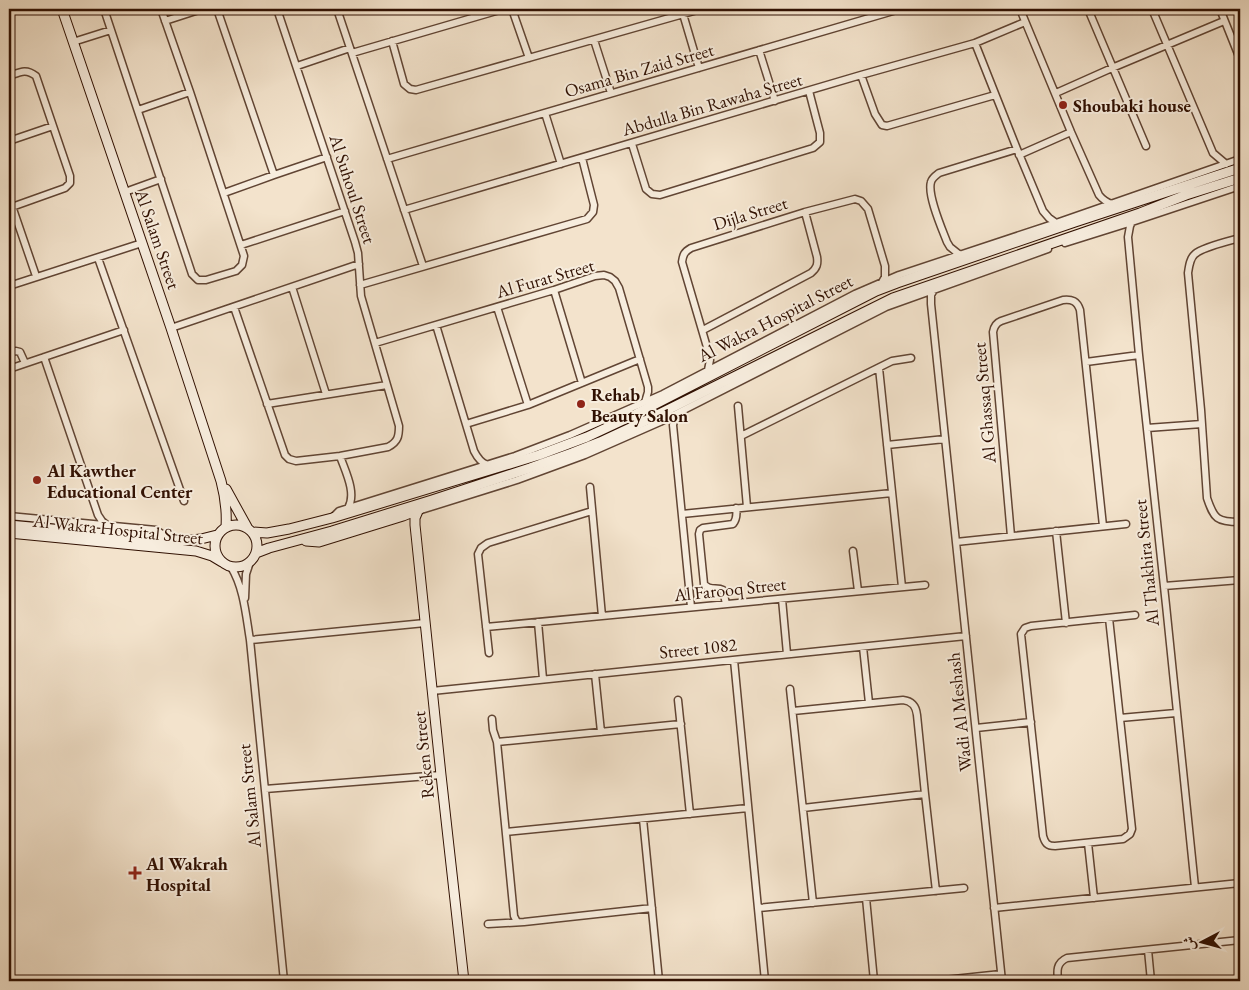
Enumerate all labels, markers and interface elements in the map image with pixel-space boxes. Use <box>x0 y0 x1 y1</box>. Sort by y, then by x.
street label: Osama Bin Zaid Street <box>562 38 717 102</box>
street label: Abdulla Bin Rawaha Street <box>618 67 805 141</box>
place label: Shoubaki house <box>1073 94 1191 117</box>
marker: Shoubaki house <box>1057 99 1069 111</box>
street label: Al Suhoul Street <box>324 131 382 247</box>
street label: Al Salam Street <box>130 185 186 293</box>
street label: Dijla Street <box>710 191 790 235</box>
street label: Al Furat Street <box>492 253 597 303</box>
street label: Al Wakra Hospital Street <box>693 269 857 367</box>
street label: Al Ghassaq Street <box>967 341 1001 465</box>
place label: Rehab Beauty Salon <box>591 383 688 427</box>
marker: Rehab Beauty Salon <box>575 398 587 410</box>
place label: Al Kawther Educational Center <box>46 459 193 503</box>
marker: Al Kawther Educational Center <box>31 474 43 486</box>
street label: Al Thakhira Street <box>1128 498 1164 629</box>
street label: Al Wakra Hospital Street <box>31 509 204 549</box>
street label: Al Farooq Street <box>672 572 788 606</box>
street label: Street 1082 <box>658 632 738 663</box>
street label: Wadi Al Meshash <box>941 651 977 773</box>
street label: Reken Street <box>407 710 439 800</box>
street label: Al Salam Street <box>232 742 266 850</box>
place label: Al Wakrah Hospital <box>145 852 228 896</box>
marker: Al Wakrah Hospital <box>128 866 142 880</box>
north arrow <box>1176 918 1226 968</box>
text: ش <box>1179 935 1199 951</box>

